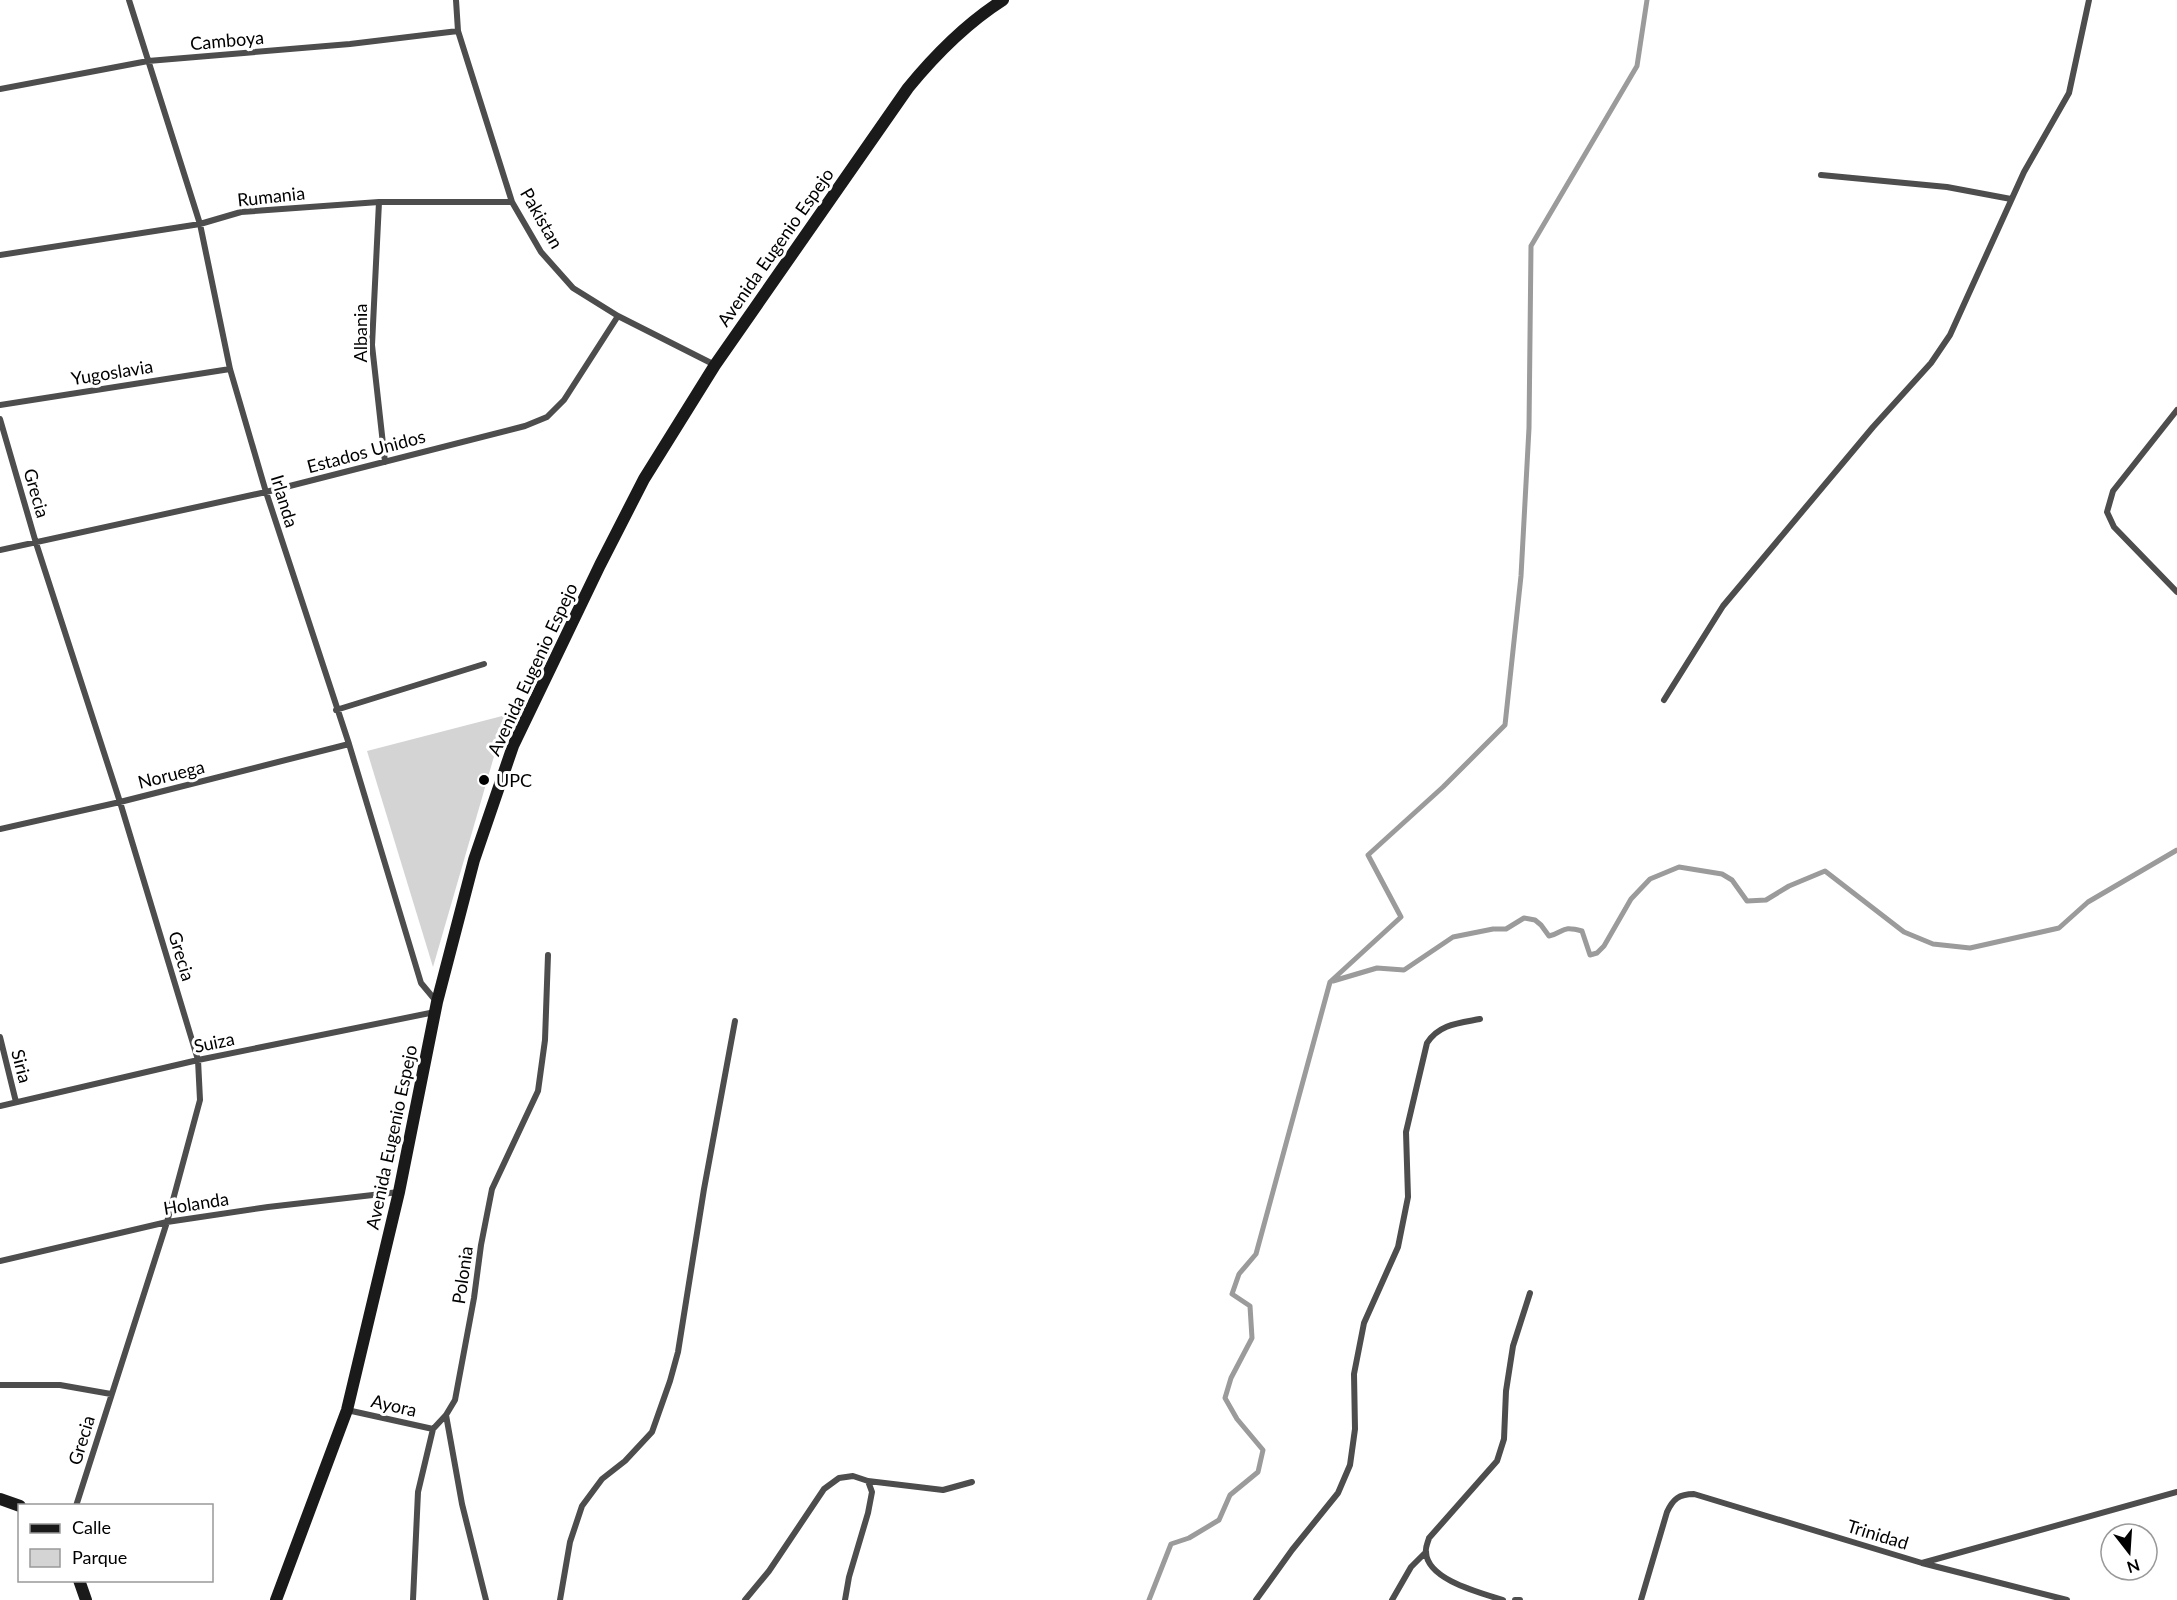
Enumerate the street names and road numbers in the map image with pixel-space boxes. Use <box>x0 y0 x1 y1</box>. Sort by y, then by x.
street label: Camboya <box>189 26 265 54</box>
street label: Avenida Eugenio Espejo <box>712 164 838 330</box>
street label: Rumania <box>236 182 306 210</box>
street label: Pakistan <box>516 184 568 252</box>
street label: Albania <box>349 304 371 362</box>
street label: Yugoslavia <box>70 355 154 389</box>
street label: Estados Unidos <box>304 425 428 477</box>
street label: Grecia <box>19 466 55 520</box>
street label: Irlanda <box>267 472 303 530</box>
street label: Avenida Eugenio Espejo <box>482 579 582 759</box>
street label: Noruega <box>135 755 207 793</box>
street label: Grecia <box>164 929 200 983</box>
street label: Suiza <box>192 1027 236 1057</box>
street label: Avenida Eugenio Espejo <box>361 1043 421 1231</box>
street label: Siria <box>7 1047 37 1085</box>
street label: Holanda <box>162 1187 230 1219</box>
street label: Polonia <box>447 1245 477 1305</box>
street label: Ayora <box>369 1389 419 1421</box>
street label: Grecia <box>63 1413 99 1467</box>
street label: Trinidad <box>1845 1514 1911 1554</box>

